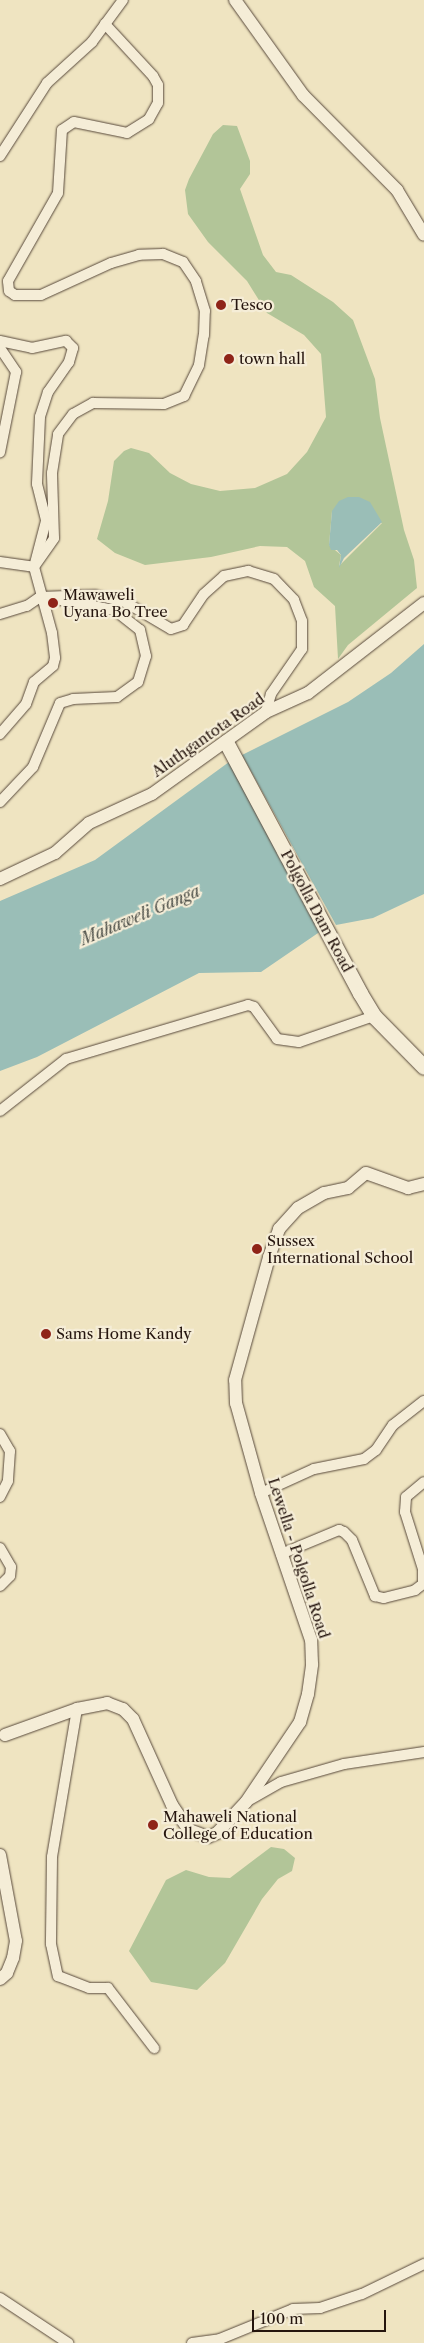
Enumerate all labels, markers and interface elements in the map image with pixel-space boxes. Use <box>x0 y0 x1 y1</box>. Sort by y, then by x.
place label: Tesco <box>231 296 273 314</box>
marker: Tesco <box>215 299 227 311</box>
place label: town hall <box>239 350 305 368</box>
marker: town hall <box>223 353 235 365</box>
place label: Mawaweli Uyana Bo Tree <box>63 585 168 620</box>
marker: Mawaweli Uyana Bo Tree <box>47 597 59 609</box>
street label: Aluthgantota Road <box>148 689 268 781</box>
street label: Polgolla Dam Road <box>277 847 357 975</box>
water label: Mahaweli Ganga <box>77 881 203 949</box>
place label: Sussex International School <box>267 1231 413 1266</box>
marker: Sussex International School <box>251 1243 263 1255</box>
place label: Sams Home Kandy <box>56 1325 192 1343</box>
marker: Sams Home Kandy <box>40 1328 52 1340</box>
street label: Lewella - Polgolla Road <box>264 1475 334 1641</box>
place label: Mahaweli National College of Education <box>163 1807 313 1842</box>
marker: Mahaweli National College of Education <box>147 1819 159 1831</box>
scale bar <box>254 2300 388 2332</box>
text: 100 m <box>260 2309 303 2328</box>

